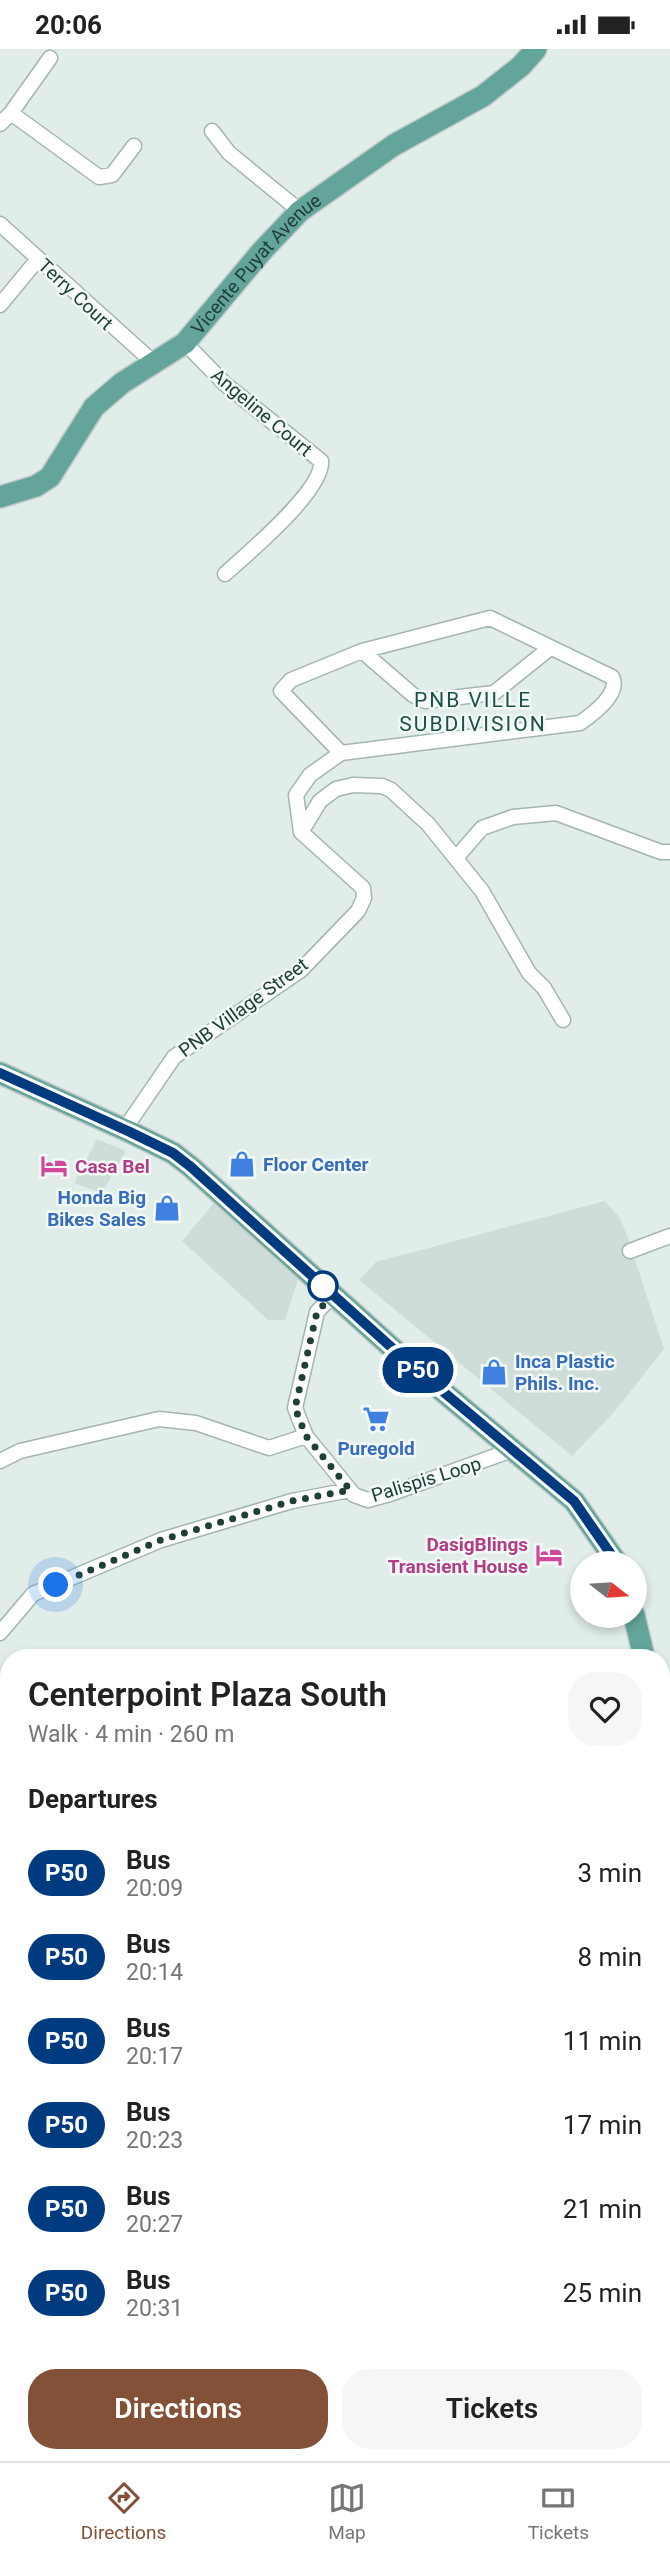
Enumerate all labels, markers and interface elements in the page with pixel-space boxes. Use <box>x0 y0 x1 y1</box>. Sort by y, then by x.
text: 20:06 <box>35 10 102 40</box>
street label: Vicente Puyat Avenue <box>186 189 326 339</box>
street label: Terry Court <box>33 254 118 335</box>
street label: Angeline Court <box>206 363 317 461</box>
district label: PNB VILLE SUBDIVISION <box>399 688 547 736</box>
street label: PNB Village Street <box>174 953 312 1062</box>
shop icon: Floor Center <box>227 1149 257 1179</box>
hotel icon: Casa Bel <box>39 1151 69 1181</box>
place label: Floor Center <box>263 1153 369 1176</box>
place label: Casa Bel <box>75 1155 150 1178</box>
place label: Honda Big Bikes Sales <box>47 1186 146 1231</box>
shop icon: Honda Big Bikes Sales <box>152 1193 182 1223</box>
unlabelled marker <box>308 1271 338 1301</box>
line badge: P50 <box>378 1347 458 1393</box>
place label: Inca Plastic Phils. Inc. <box>515 1350 615 1395</box>
text: P50 <box>396 1356 440 1384</box>
shop icon: Inca Plastic Phils. Inc. <box>479 1357 509 1387</box>
supermarket icon: Puregold <box>361 1404 391 1434</box>
place label: Puregold <box>337 1437 415 1460</box>
street label: Palispis Loop <box>368 1452 484 1507</box>
place label: DasigBlings Transient House <box>388 1533 528 1578</box>
hotel icon: DasigBlings Transient House <box>534 1540 564 1570</box>
north arrow <box>570 1551 648 1627</box>
map controls <box>570 1551 647 1628</box>
your location <box>38 1567 73 1602</box>
button: heart <box>568 1672 642 1746</box>
text: Centerpoint Plaza South <box>28 1675 387 1714</box>
text: Walk · 4 min · 260 m <box>28 1721 234 1748</box>
text: Departures <box>28 1784 158 1814</box>
text: Bus <box>126 1845 171 1875</box>
text: 3 min <box>577 1858 642 1888</box>
text: P50 <box>45 1859 88 1887</box>
text: 20:09 <box>126 1875 183 1902</box>
text: Bus <box>126 1929 171 1959</box>
text: 8 min <box>577 1942 642 1972</box>
text: P50 <box>45 1943 88 1971</box>
text: 20:14 <box>126 1959 183 1986</box>
text: Bus <box>126 2013 171 2043</box>
text: 11 min <box>563 2026 642 2056</box>
text: P50 <box>45 2027 88 2055</box>
text: 20:17 <box>126 2043 183 2070</box>
text: Bus <box>126 2097 171 2127</box>
text: 17 min <box>563 2110 642 2140</box>
text: P50 <box>45 2111 88 2139</box>
text: 20:23 <box>126 2127 183 2154</box>
text: Bus <box>126 2181 171 2211</box>
text: 21 min <box>563 2194 642 2224</box>
text: P50 <box>45 2195 88 2223</box>
text: 20:27 <box>126 2211 183 2238</box>
text: Bus <box>126 2265 171 2295</box>
text: 25 min <box>563 2278 642 2308</box>
text: P50 <box>45 2279 88 2307</box>
text: 20:31 <box>126 2295 183 2322</box>
button: Directions <box>28 2369 328 2449</box>
button: Tickets <box>342 2369 642 2449</box>
tab: Directions <box>81 2479 166 2544</box>
tab: Map <box>328 2479 366 2544</box>
tab: Tickets <box>528 2479 589 2544</box>

